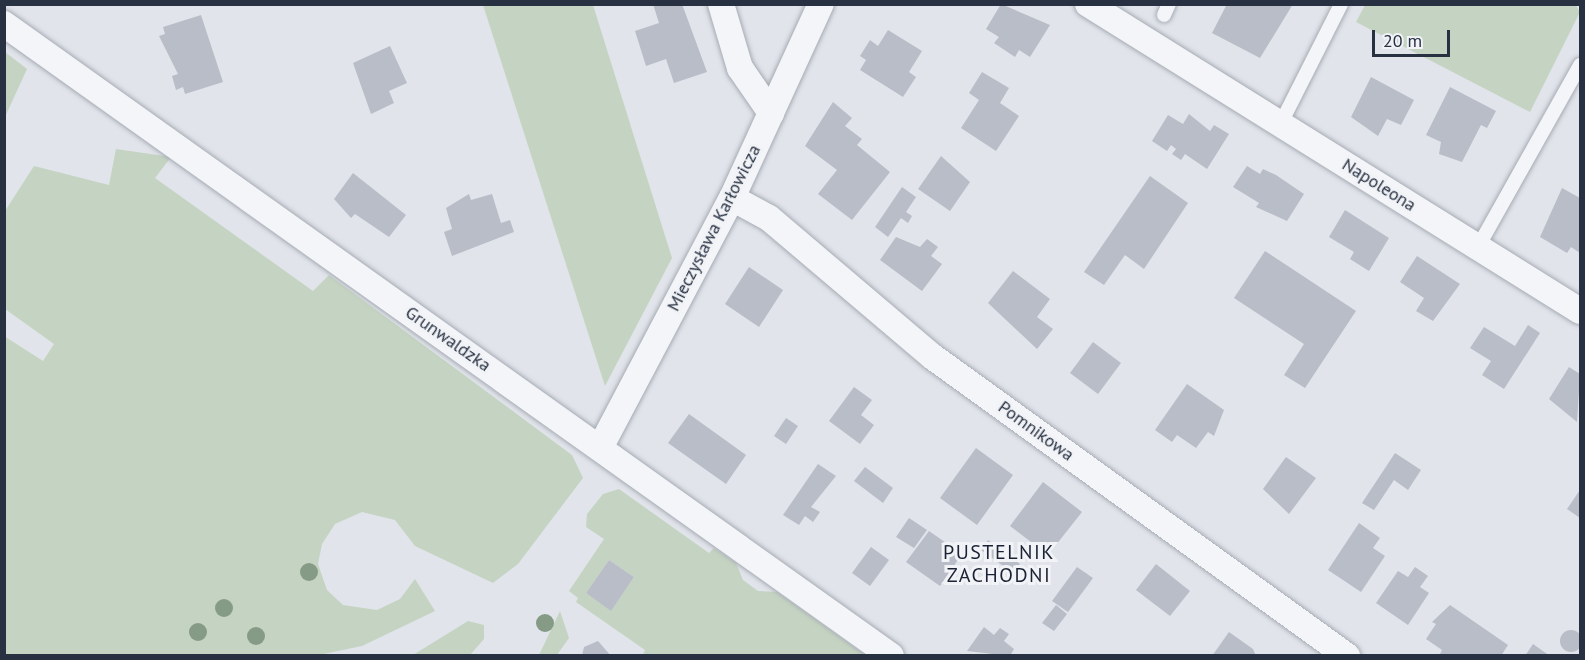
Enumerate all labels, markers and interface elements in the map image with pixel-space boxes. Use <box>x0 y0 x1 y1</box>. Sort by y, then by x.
scale bar <box>1375 18 1453 56</box>
text: 20 m <box>1383 29 1422 52</box>
street label: Mieczysława Karłowicza <box>663 141 765 315</box>
street label: Napoleona <box>1338 154 1420 216</box>
street label: Grunwaldzka <box>401 302 495 376</box>
street label: Pomnikowa <box>994 396 1078 466</box>
district label: PUSTELNIK ZACHODNI <box>943 540 1055 587</box>

